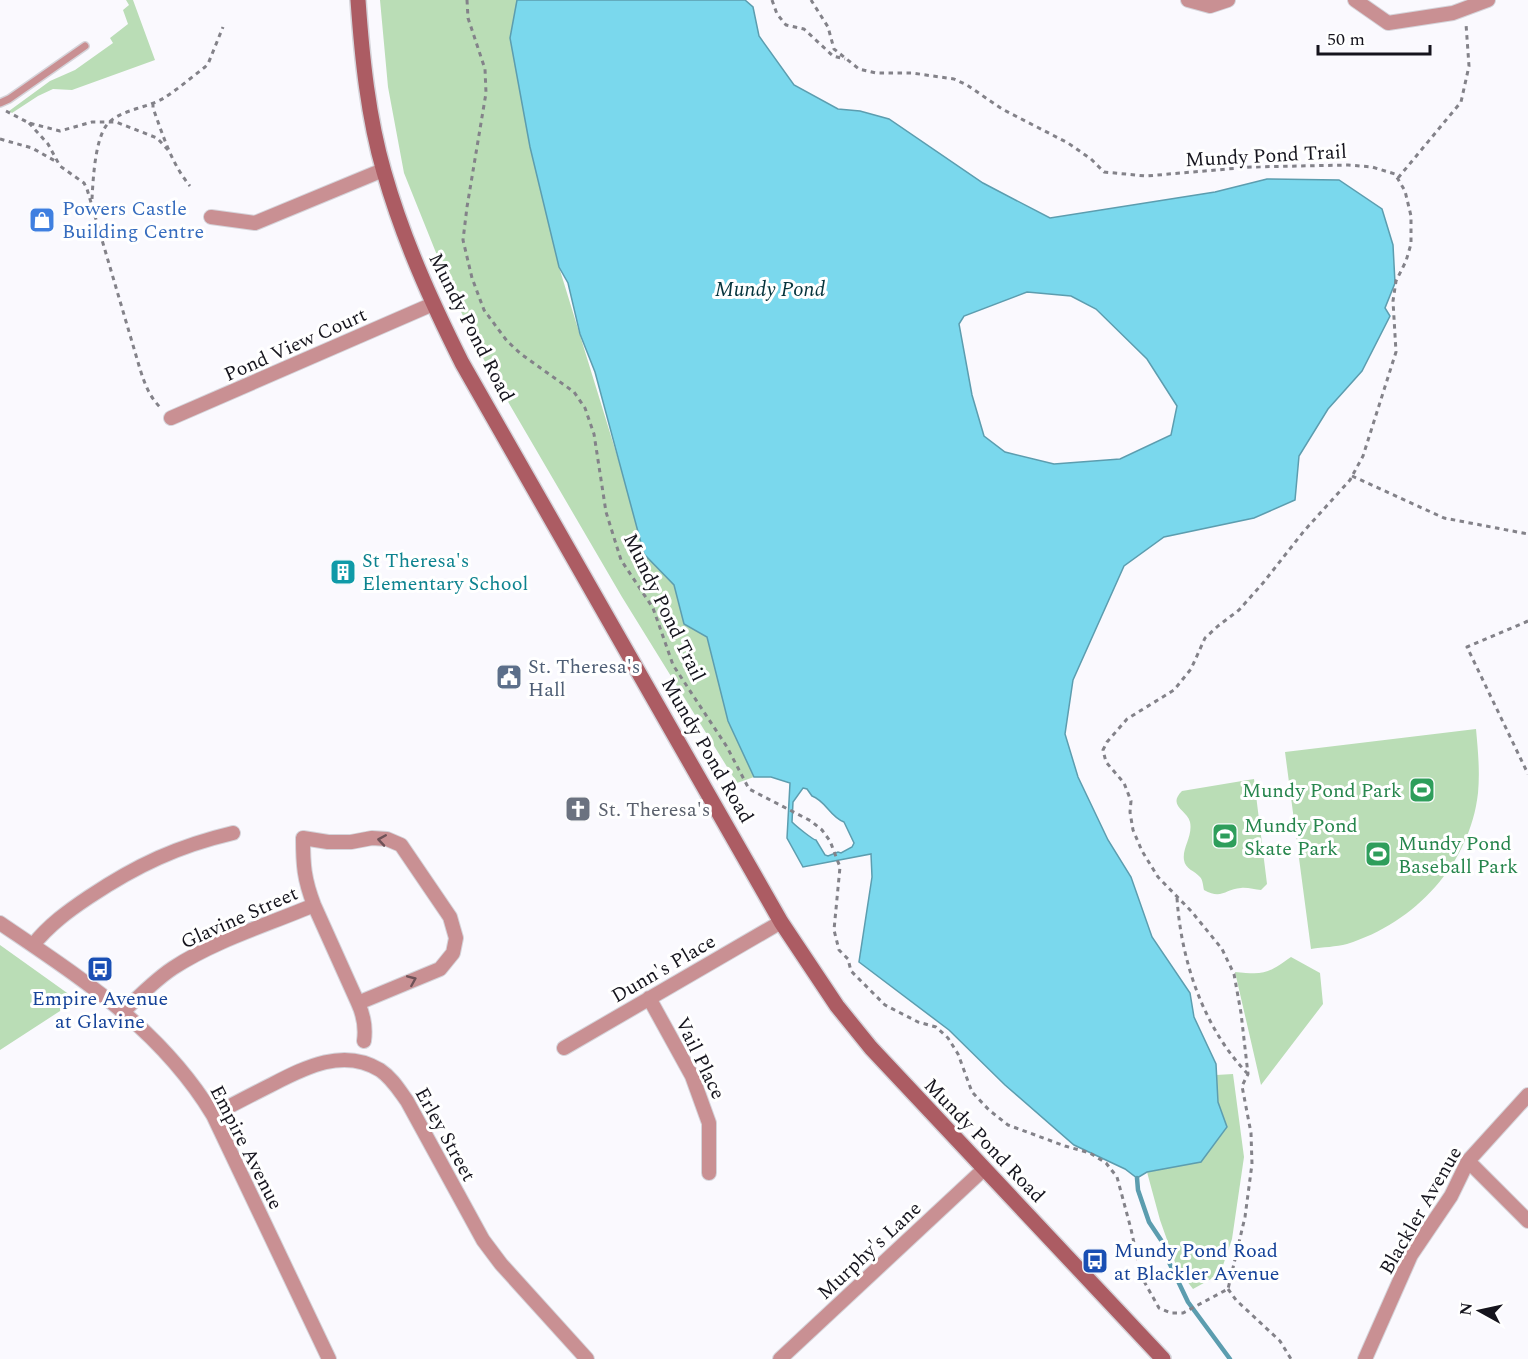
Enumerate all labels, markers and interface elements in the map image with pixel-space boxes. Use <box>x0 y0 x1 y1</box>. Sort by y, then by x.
scale bar <box>1318 18 1430 56</box>
text: 50 m <box>1327 26 1365 53</box>
street label: Mundy Pond Trail <box>1185 137 1348 175</box>
place label: Powers Castle Building Centre <box>62 194 204 247</box>
shop icon: Powers Castle Building Centre <box>27 205 57 235</box>
street label: Mundy Pond Road <box>421 248 522 407</box>
water label: Mundy Pond <box>715 274 826 306</box>
street label: Pond View Court <box>219 300 372 390</box>
street label: Mundy Pond Trail <box>615 528 713 687</box>
place label: St Theresa's Elementary School <box>362 546 528 599</box>
building icon: St Theresa's Elementary School <box>328 557 358 587</box>
place label: St. Theresa's Hall <box>528 652 640 705</box>
public building icon: St. Theresa's Hall <box>494 662 524 692</box>
street label: Mundy Pond Road <box>653 672 761 829</box>
sports icon: Mundy Pond Park <box>1407 775 1437 805</box>
place label: Mundy Pond Park <box>1242 776 1402 806</box>
church icon: St. Theresa's <box>563 794 593 824</box>
place label: St. Theresa's <box>598 795 710 825</box>
place label: Mundy Pond Skate Park <box>1244 811 1358 864</box>
sports icon: Mundy Pond Skate Park <box>1210 821 1240 851</box>
place label: Mundy Pond Baseball Park <box>1398 829 1518 882</box>
one-way arrow <box>378 834 387 846</box>
sports icon: Mundy Pond Baseball Park <box>1363 839 1393 869</box>
street label: Glavine Street <box>176 879 303 957</box>
street label: Dunn's Place <box>606 927 721 1011</box>
bus stop icon: Empire Avenue at Glavine <box>85 954 115 984</box>
one-way arrow <box>406 976 417 988</box>
place label: Empire Avenue at Glavine <box>32 984 168 1037</box>
street label: Vail Place <box>667 1012 733 1105</box>
street label: Mundy Pond Road <box>917 1071 1052 1210</box>
street label: Empire Avenue <box>202 1080 290 1215</box>
street label: Erley Street <box>407 1082 483 1187</box>
street label: Blackler Avenue <box>1372 1141 1470 1280</box>
street label: Murphy's Lane <box>811 1194 929 1307</box>
place label: Mundy Pond Road at Blackler Avenue <box>1114 1236 1280 1289</box>
bus stop icon: Mundy Pond Road at Blackler Avenue <box>1080 1246 1110 1276</box>
north arrow <box>1450 1281 1510 1341</box>
text: N <box>1453 1301 1479 1317</box>

